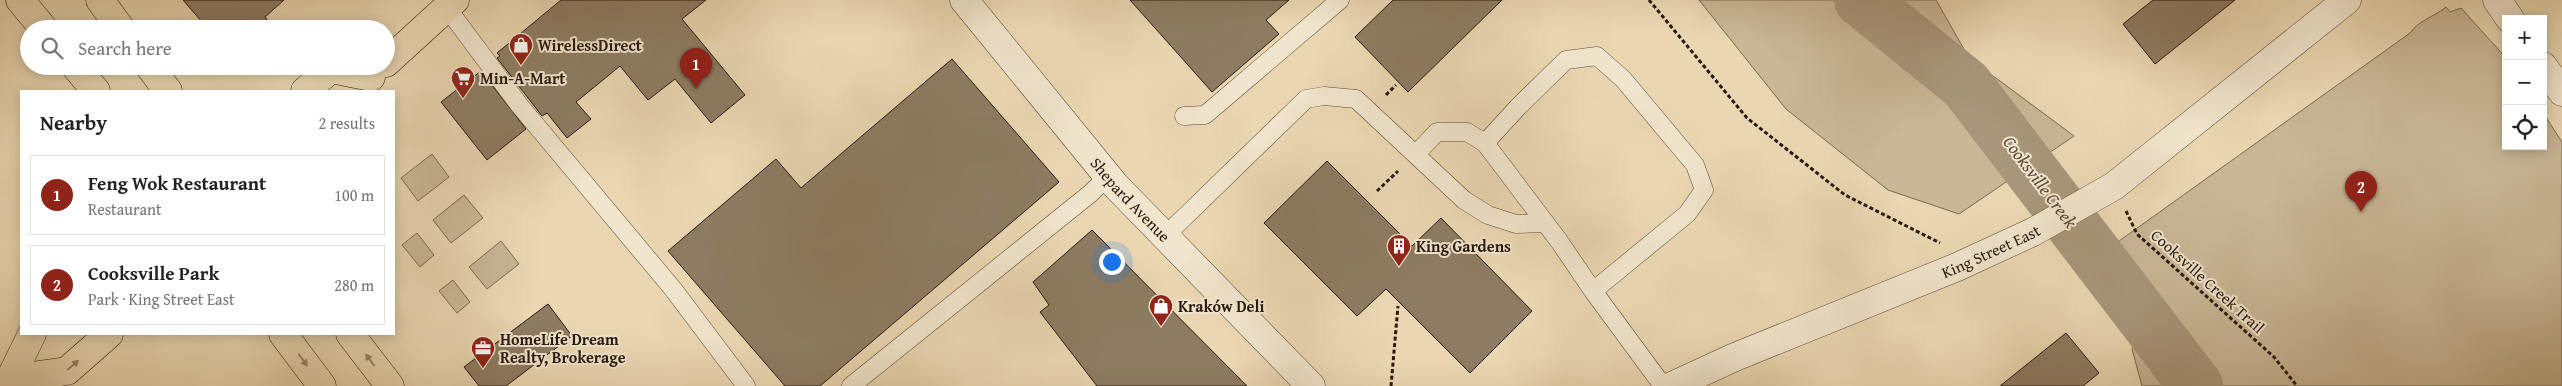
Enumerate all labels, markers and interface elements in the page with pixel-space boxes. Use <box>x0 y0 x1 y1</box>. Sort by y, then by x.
map controls <box>2502 15 2547 150</box>
button: + <box>2502 15 2547 60</box>
search box <box>20 20 395 75</box>
shop icon: WirelessDirect <box>508 32 534 66</box>
place label: WirelessDirect <box>538 33 642 57</box>
icon: search <box>38 34 66 62</box>
text: Search here <box>78 34 172 62</box>
pin: 1 <box>680 48 712 89</box>
button: − <box>2502 60 2547 105</box>
supermarket icon: Min-A-Mart <box>450 65 476 99</box>
place label: Min-A-Mart <box>480 66 565 90</box>
button: locate <box>2502 105 2547 150</box>
text: Nearby <box>40 107 107 138</box>
text: 2 results <box>318 111 375 135</box>
water label: Cooksville Creek <box>1997 130 2085 234</box>
street label: Shepard Avenue <box>1085 152 1176 247</box>
text: Feng Wok Restaurant <box>88 169 266 197</box>
pin: 2 <box>2345 171 2377 212</box>
text: 1 <box>53 183 61 207</box>
text: 100 m <box>334 183 374 207</box>
text: Restaurant <box>88 197 162 221</box>
street label: King Street East <box>1938 218 2045 284</box>
street label: Cooksville Creek Trail <box>2146 223 2271 339</box>
building icon: King Gardens <box>1386 233 1412 267</box>
place label: King Gardens <box>1416 234 1511 258</box>
your location <box>1099 249 1125 275</box>
text: Cooksville Park <box>88 259 219 287</box>
text: 2 <box>53 273 61 297</box>
text: 280 m <box>334 273 374 297</box>
text: Park · King Street East <box>88 287 235 311</box>
shop icon: Kraków Deli <box>1148 293 1174 327</box>
place label: Kraków Deli <box>1178 294 1264 318</box>
place label: HomeLife Dream Realty, Brokerage <box>500 327 626 369</box>
office icon: HomeLife Dream Realty, Brokerage <box>470 335 496 369</box>
one-way arrow <box>298 353 308 367</box>
one-way arrow <box>365 353 375 367</box>
one-way arrow <box>67 359 79 371</box>

